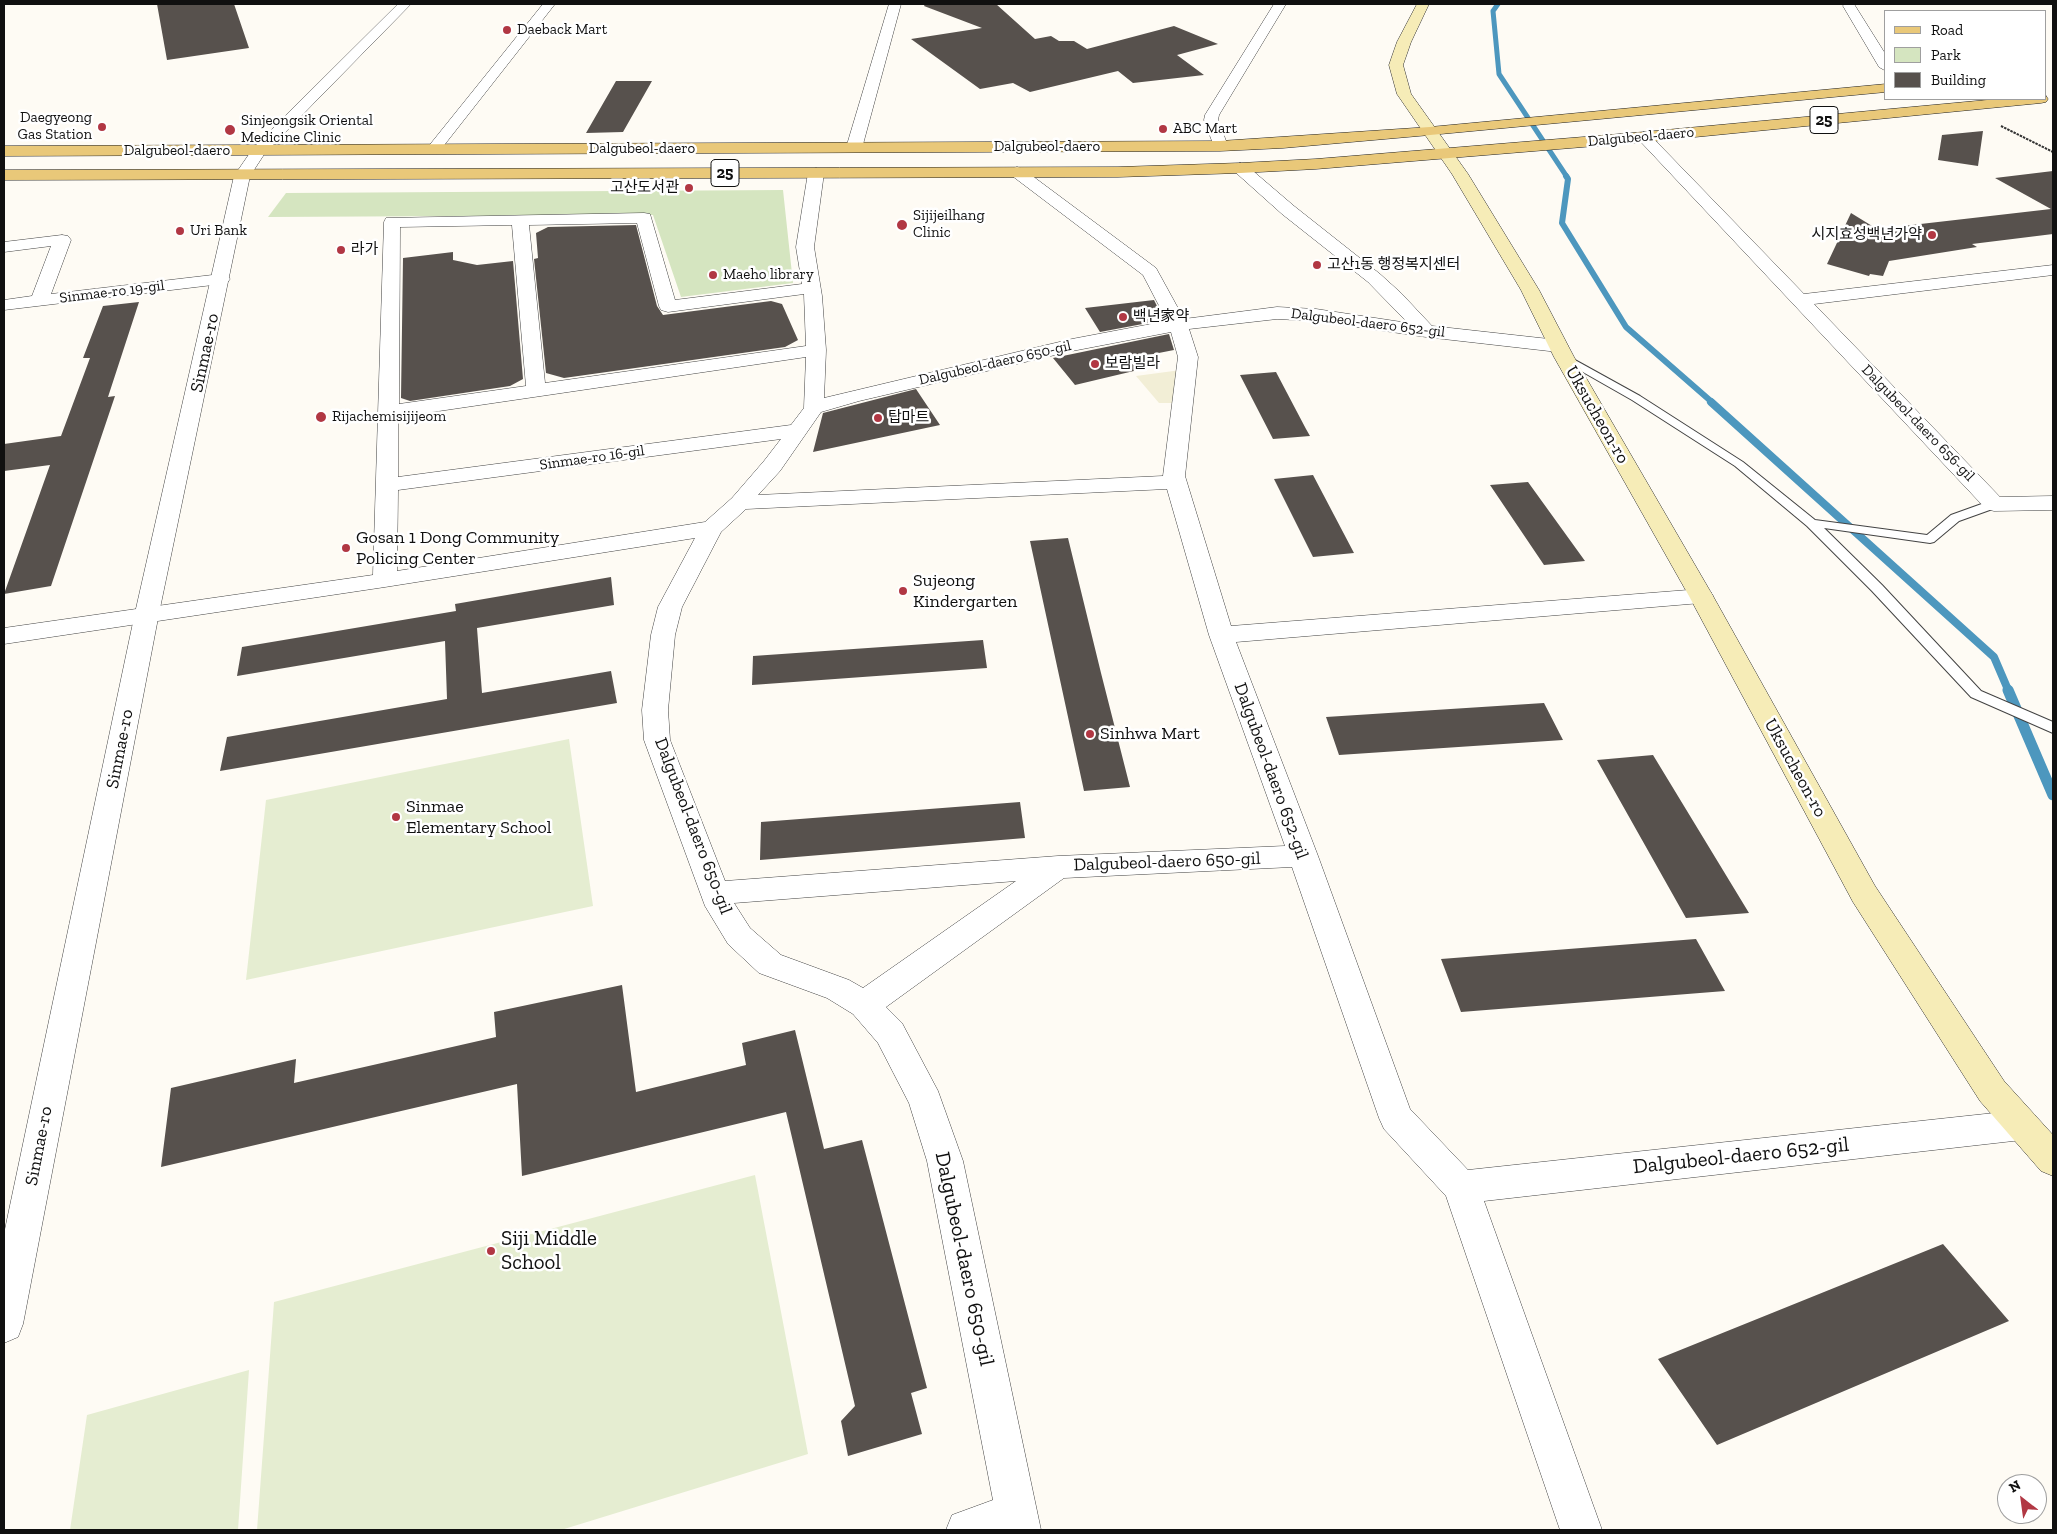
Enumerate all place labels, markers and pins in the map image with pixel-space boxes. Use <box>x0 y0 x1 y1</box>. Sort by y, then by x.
place label: Daeback Mart <box>517 21 607 39</box>
marker: Daeback Mart <box>501 24 513 36</box>
place label: Daegyeong Gas Station <box>18 109 92 144</box>
place label: Sinjeongsik Oriental Medicine Clinic <box>241 112 373 147</box>
place label: ABC Mart <box>1173 120 1237 138</box>
marker: Daegyeong Gas Station <box>96 121 108 133</box>
marker: Sinjeongsik Oriental Medicine Clinic <box>223 123 237 137</box>
marker: ABC Mart <box>1157 123 1169 135</box>
place label: 고산도서관 <box>610 179 679 197</box>
marker: 고산도서관 <box>683 182 695 194</box>
place label: Sijijeilhang Clinic <box>913 207 985 242</box>
marker: Sijijeilhang Clinic <box>895 218 909 232</box>
place label: Uri Bank <box>190 222 247 240</box>
marker: Uri Bank <box>174 225 186 237</box>
place label: 시지효성백년가약 <box>1812 226 1922 244</box>
marker: 시지효성백년가약 <box>1926 229 1938 241</box>
place label: 라가 <box>351 241 379 259</box>
marker: 라가 <box>335 244 347 256</box>
place label: 고산1동 행정복지센터 <box>1327 256 1460 274</box>
marker: 고산1동 행정복지센터 <box>1311 259 1323 271</box>
place label: Maeho library <box>723 266 814 284</box>
marker: Maeho library <box>707 269 719 281</box>
place label: 백년家약 <box>1133 308 1189 326</box>
marker: 백년家약 <box>1117 311 1129 323</box>
place label: 보람빌라 <box>1105 355 1160 373</box>
marker: 보람빌라 <box>1089 358 1101 370</box>
place label: Rijachemisijijeom <box>332 408 446 426</box>
place label: 탑마트 <box>888 409 929 427</box>
marker: Rijachemisijijeom <box>314 410 328 424</box>
marker: 탑마트 <box>872 412 884 424</box>
place label: Gosan 1 Dong Community Policing Center <box>356 527 559 570</box>
marker: Gosan 1 Dong Community Policing Center <box>340 542 352 554</box>
place label: Sujeong Kindergarten <box>913 570 1017 612</box>
marker: Sujeong Kindergarten <box>897 585 909 597</box>
place label: Sinhwa Mart <box>1100 723 1200 745</box>
marker: Sinhwa Mart <box>1084 728 1096 740</box>
place label: Sinmae Elementary School <box>406 796 552 839</box>
marker: Sinmae Elementary School <box>390 811 402 823</box>
place label: Siji Middle School <box>501 1226 597 1276</box>
marker: Siji Middle School <box>485 1245 497 1257</box>

